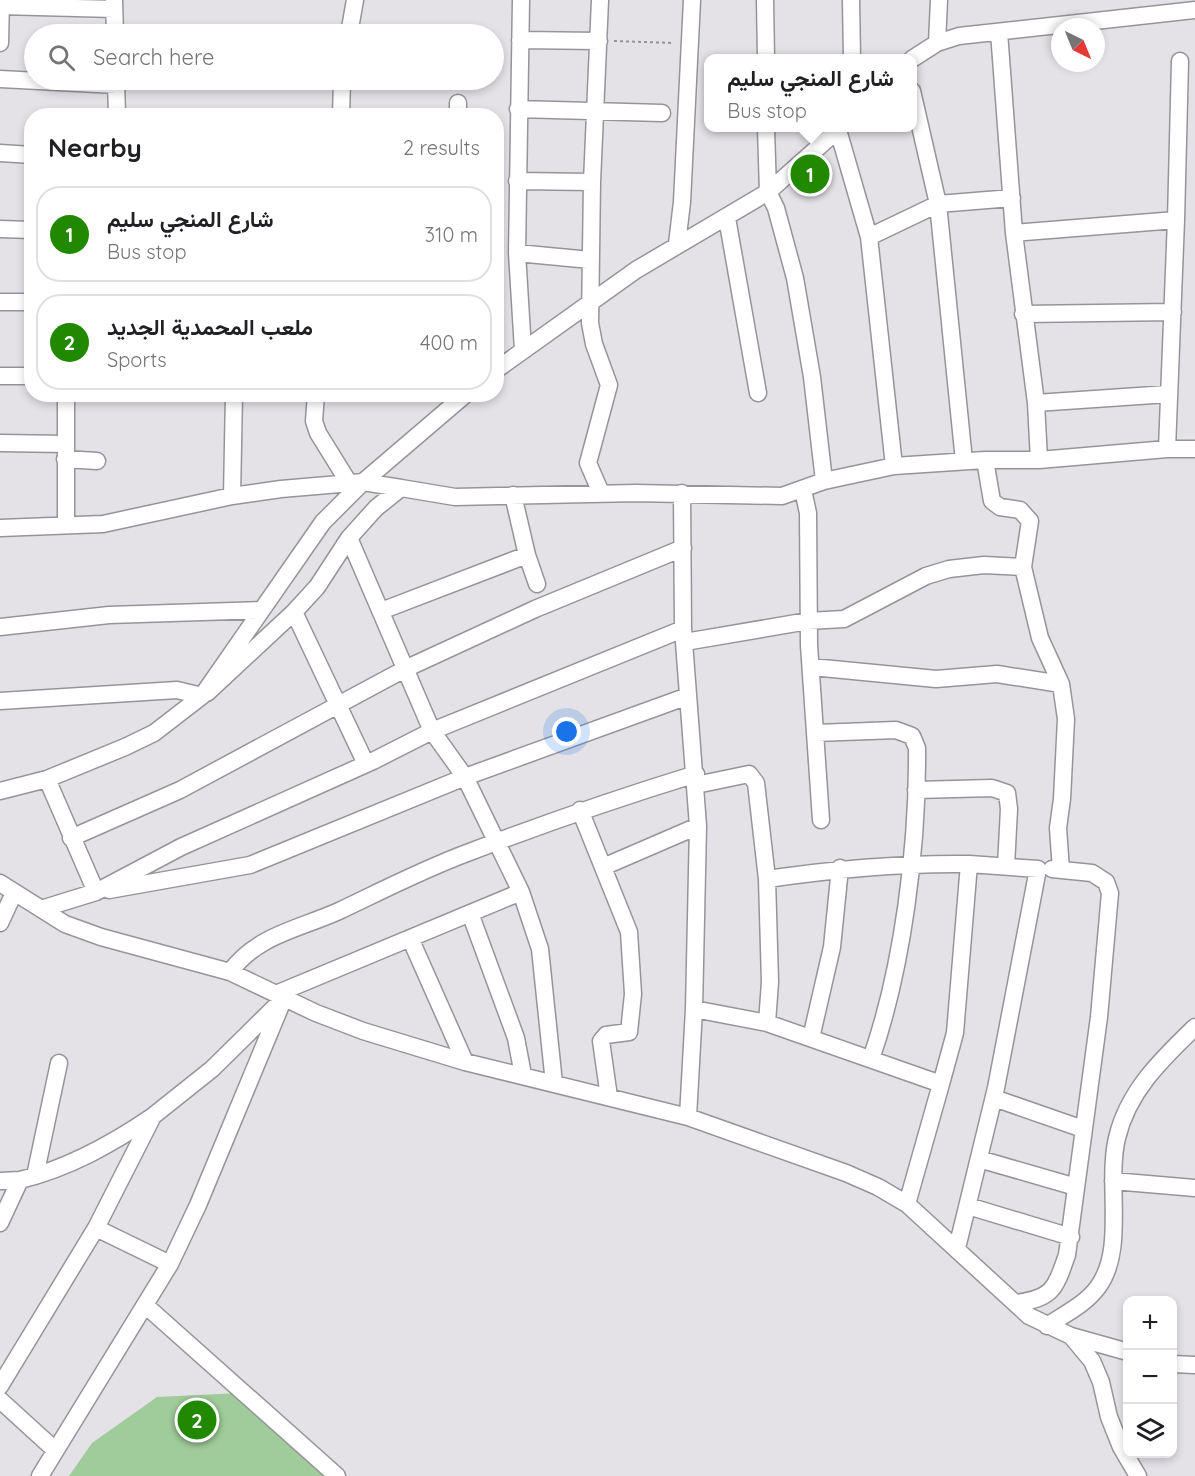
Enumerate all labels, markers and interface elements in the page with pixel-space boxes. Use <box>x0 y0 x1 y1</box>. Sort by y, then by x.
north arrow <box>1051 18 1105 72</box>
search box <box>24 24 504 90</box>
icon: search <box>45 41 78 74</box>
text: Search here <box>93 43 214 71</box>
popup <box>704 54 917 132</box>
text: شارع المنجي سليم <box>727 64 894 92</box>
text: Bus stop <box>727 98 807 123</box>
text: Nearby <box>48 131 142 164</box>
text: 2 results <box>403 135 480 160</box>
pin: 1 <box>790 152 830 196</box>
text: شارع المنجي سليم <box>107 205 273 233</box>
text: 1 <box>66 222 73 247</box>
text: 310 m <box>425 222 478 247</box>
text: Bus stop <box>107 239 187 264</box>
text: ملعب المحمدية الجديد <box>107 313 313 341</box>
text: 2 <box>64 330 75 355</box>
text: 400 m <box>420 330 478 355</box>
text: Sports <box>107 347 167 372</box>
your location <box>552 717 581 746</box>
map controls <box>1123 1296 1177 1458</box>
button: + <box>1123 1296 1177 1350</box>
button: − <box>1123 1350 1177 1404</box>
pin: 2 <box>178 1398 216 1442</box>
button: layers <box>1123 1404 1177 1458</box>

